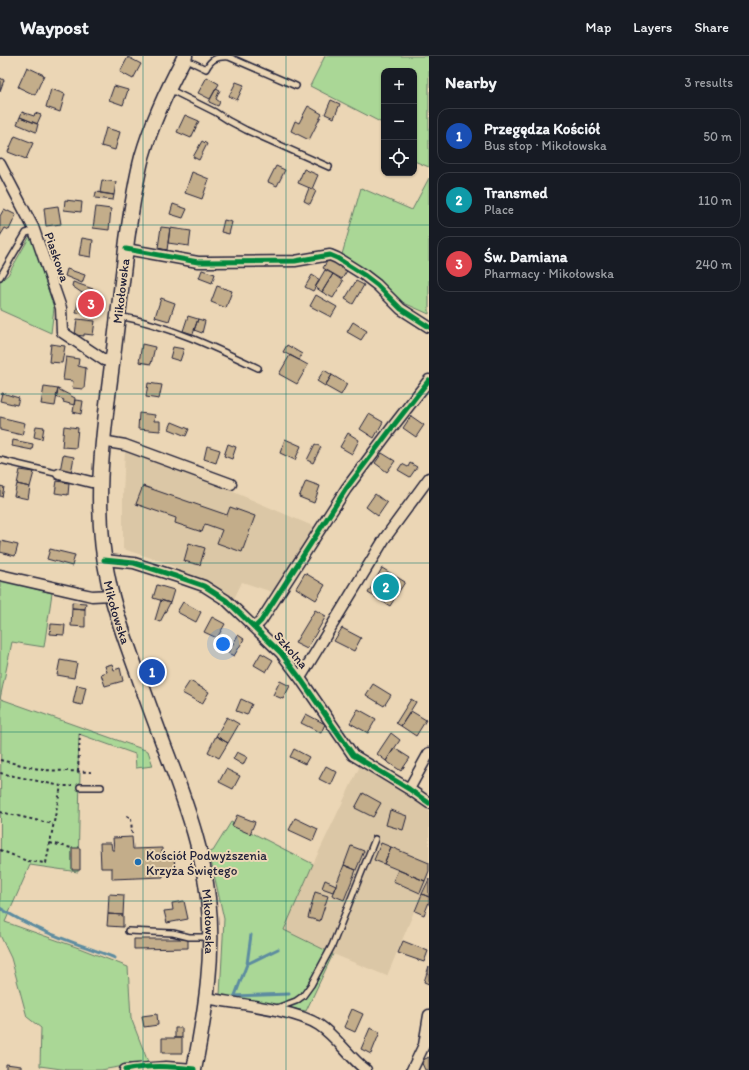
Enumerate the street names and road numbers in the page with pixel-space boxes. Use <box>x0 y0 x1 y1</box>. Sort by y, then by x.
street label: Piaskowa <box>41 230 73 284</box>
street label: Mikołowska <box>110 257 132 324</box>
street label: Mikołowska <box>101 579 134 646</box>
street label: Szkolna <box>271 628 312 672</box>
street label: Mikołowska <box>199 888 218 955</box>

